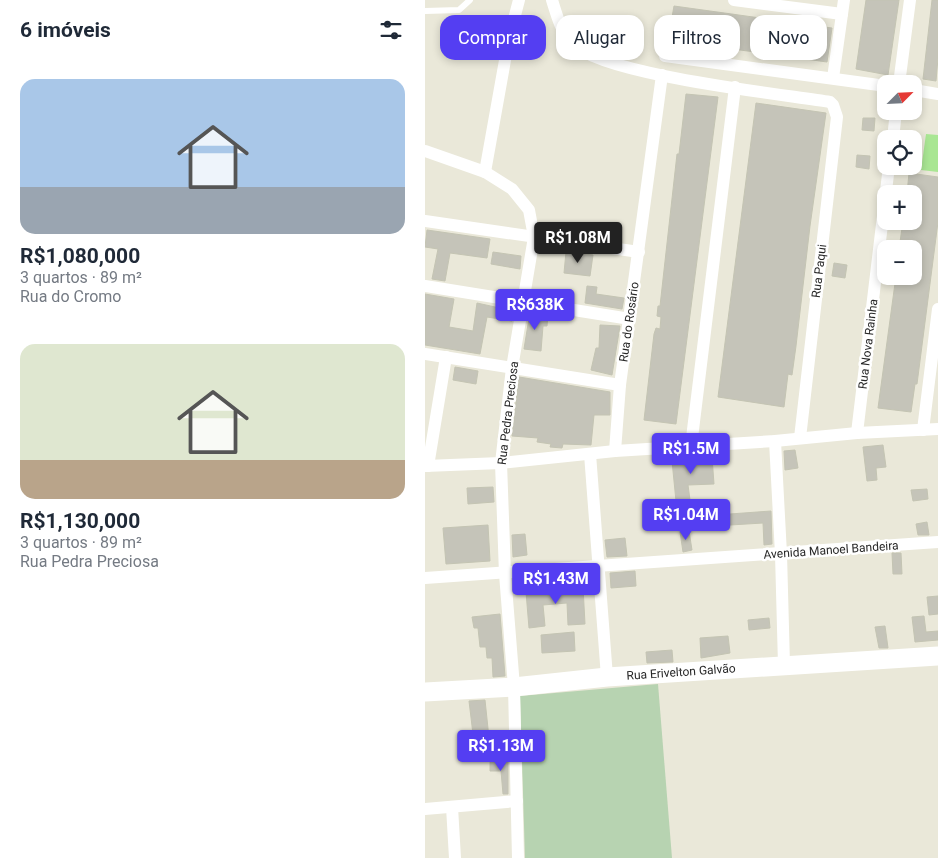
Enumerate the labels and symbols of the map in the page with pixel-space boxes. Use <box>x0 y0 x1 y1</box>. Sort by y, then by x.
north arrow <box>877 75 923 120</box>
pin: R$1.08M <box>532 222 624 264</box>
street label: Rua Paqui <box>809 243 829 299</box>
street label: Rua do Rosário <box>616 281 642 363</box>
pin: R$638K <box>494 288 576 331</box>
street label: Rua Nova Rainha <box>856 298 880 390</box>
street label: Rua Pedra Preciosa <box>495 360 521 466</box>
pin: R$1.5M <box>650 432 732 475</box>
pin: R$1.04M <box>640 498 732 541</box>
street label: Avenida Manoel Bandeira <box>763 538 899 562</box>
pin: R$1.43M <box>510 562 602 605</box>
street label: Rua Erivelton Galvão <box>626 661 736 683</box>
pin: R$1.13M <box>455 730 547 772</box>

